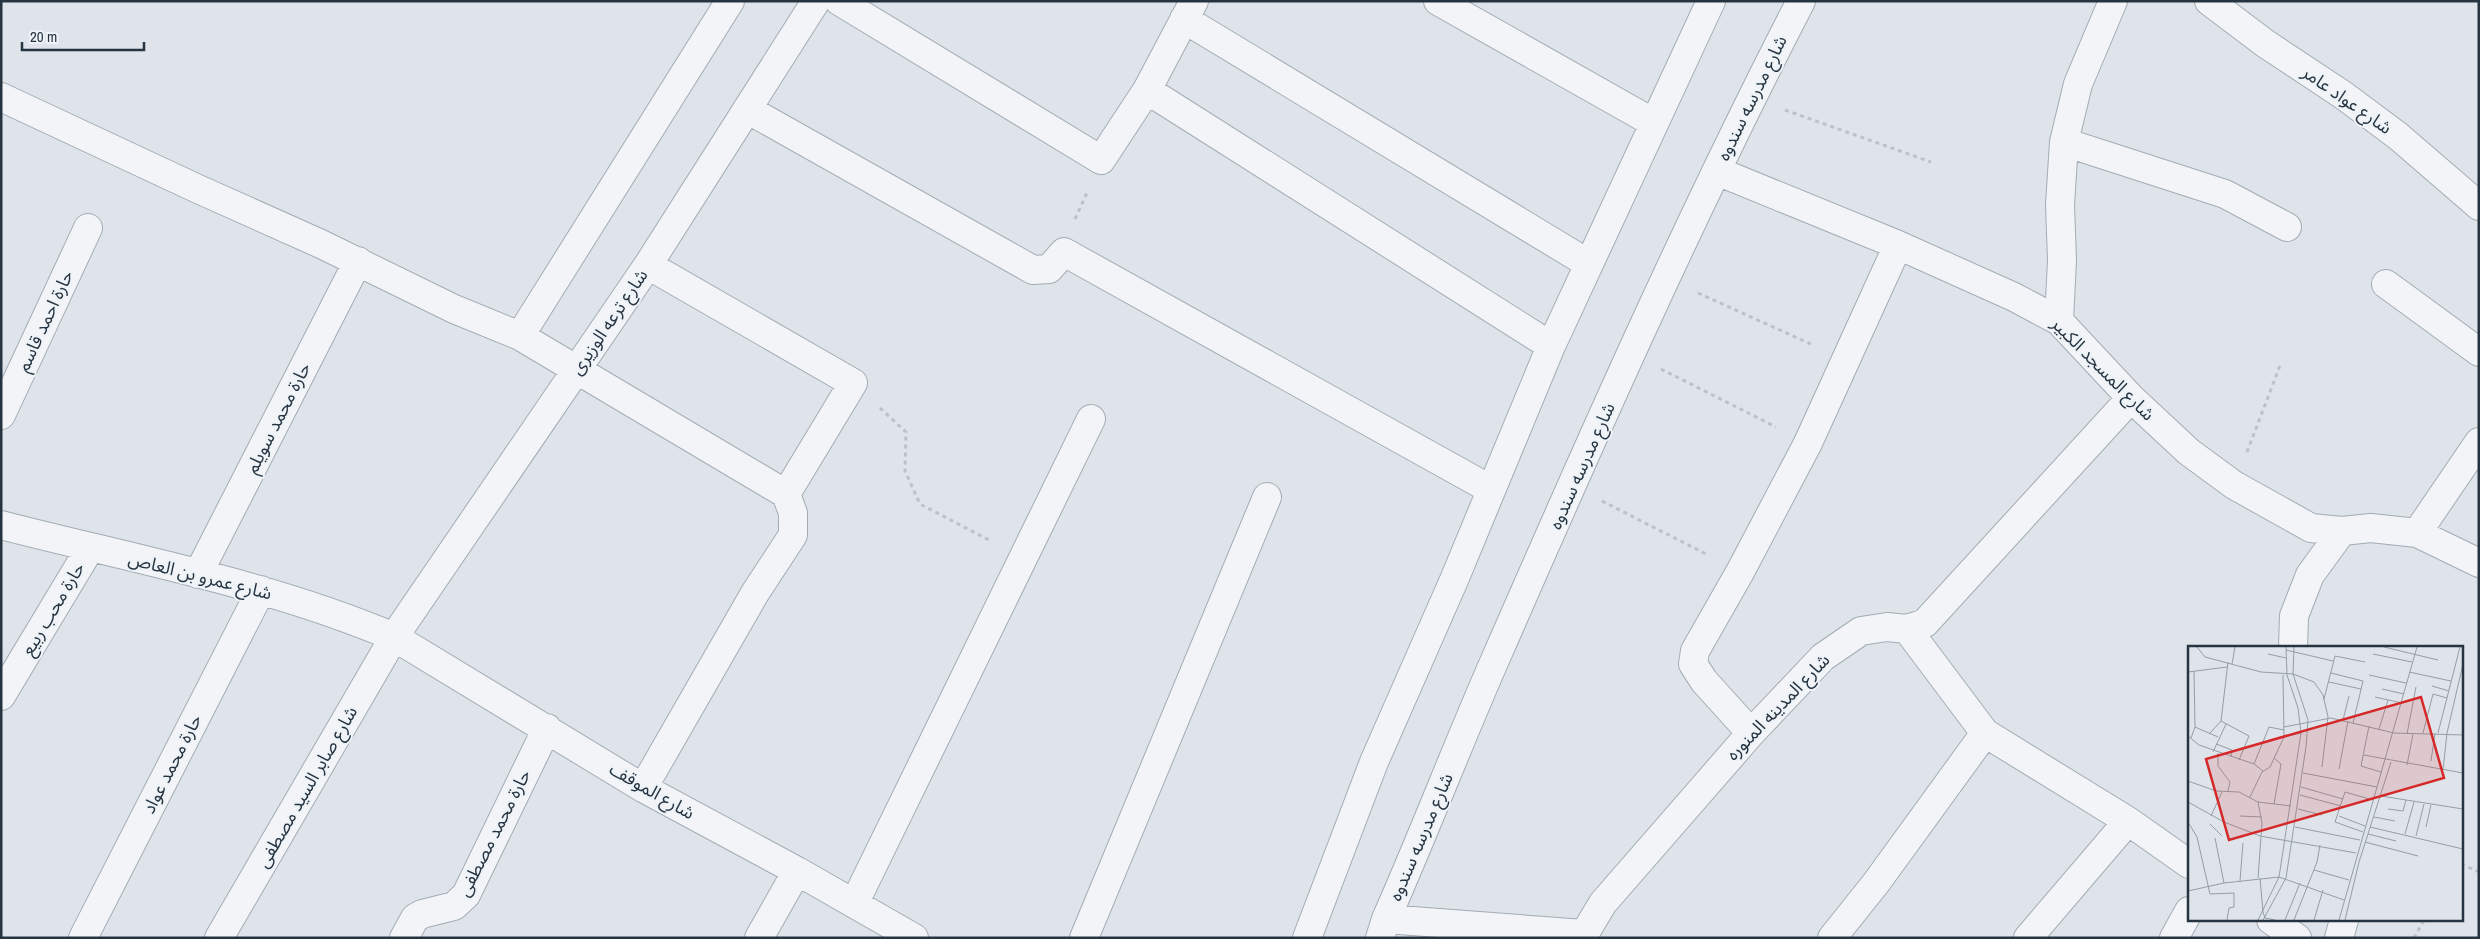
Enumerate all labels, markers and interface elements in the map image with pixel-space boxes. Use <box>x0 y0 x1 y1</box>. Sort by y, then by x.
scale bar <box>22 20 145 52</box>
text: 20 m <box>30 26 57 47</box>
street label: شارع مدرسه سندوه <box>1710 31 1794 165</box>
street label: شارع عواد عامر <box>2295 59 2397 141</box>
street label: شارع ترعه الوزيرى <box>564 264 655 381</box>
street label: حارة احمد قاسم <box>10 266 80 376</box>
street label: شارع المسجد الكبير <box>2044 311 2161 427</box>
street label: حارة محمد سويلم <box>239 358 317 478</box>
street label: شارع مدرسه سندوه <box>1542 398 1623 534</box>
street label: شارع عمرو بن العاص <box>125 546 275 607</box>
street label: حارة محب ربيع <box>15 557 92 661</box>
inset map <box>2188 646 2462 922</box>
street label: شارع المدينه المنوره <box>1720 648 1837 767</box>
street label: شارع صابر السيد مصطفى <box>250 701 365 873</box>
street label: حارة محمد عواد <box>136 710 207 818</box>
street label: شارع الموقف <box>604 756 700 827</box>
street label: حارة محمد مصطفى <box>451 765 536 901</box>
street label: شارع مدرسه سندوه <box>1382 769 1461 905</box>

